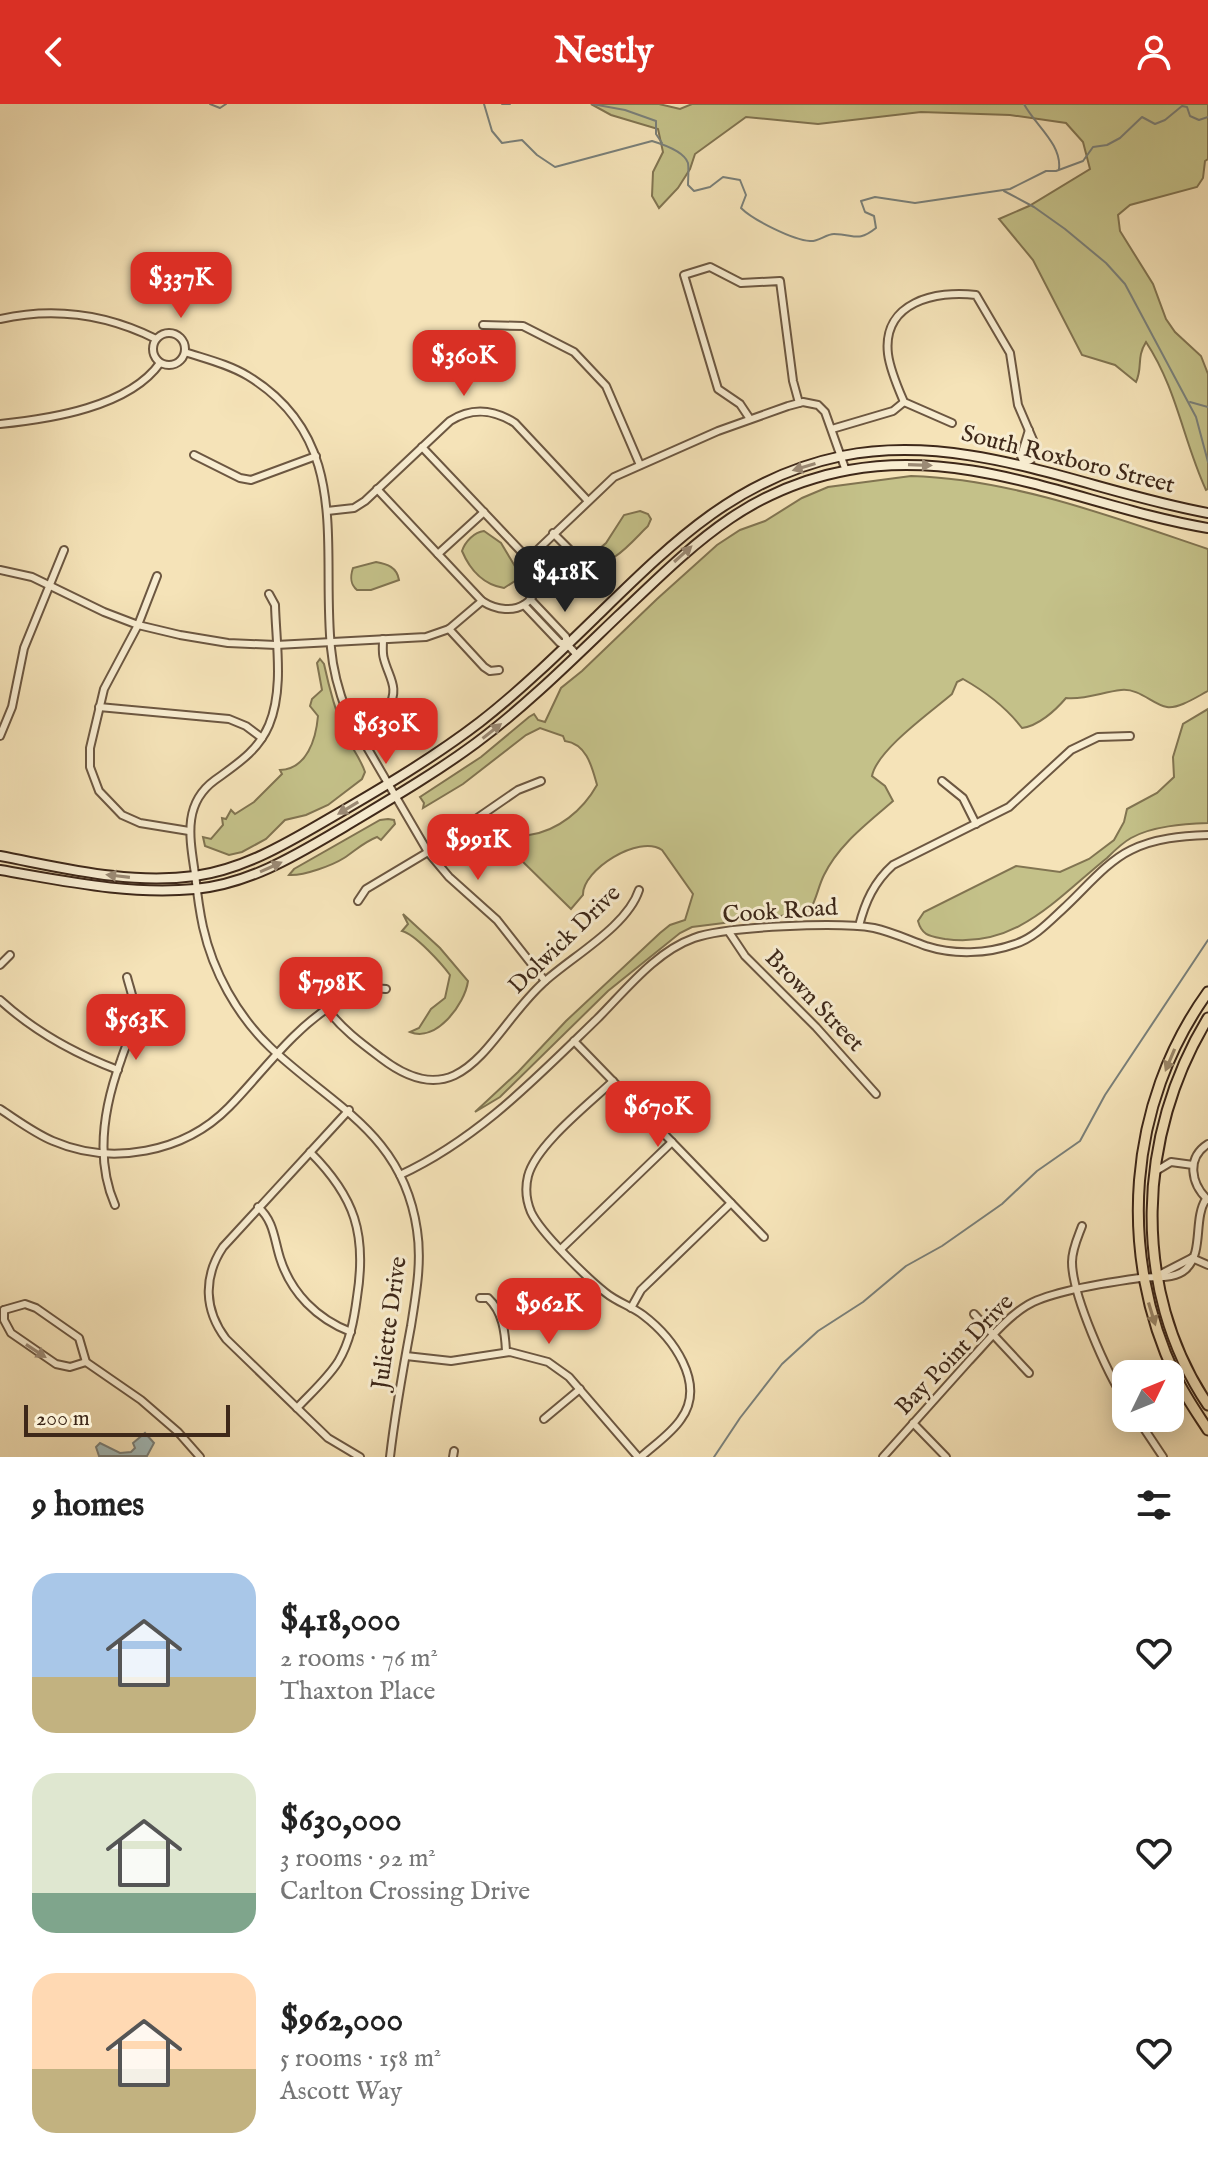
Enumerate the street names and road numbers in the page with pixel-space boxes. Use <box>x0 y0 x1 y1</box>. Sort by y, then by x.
street label: South Roxboro Street <box>958 419 1178 501</box>
street label: Dolwick Drive <box>502 879 628 1001</box>
street label: Cook Road <box>721 893 839 931</box>
street label: Brown Street <box>757 943 871 1059</box>
street label: Juliette Drive <box>365 1254 415 1395</box>
street label: Bay Point Drive <box>889 1287 1021 1423</box>

